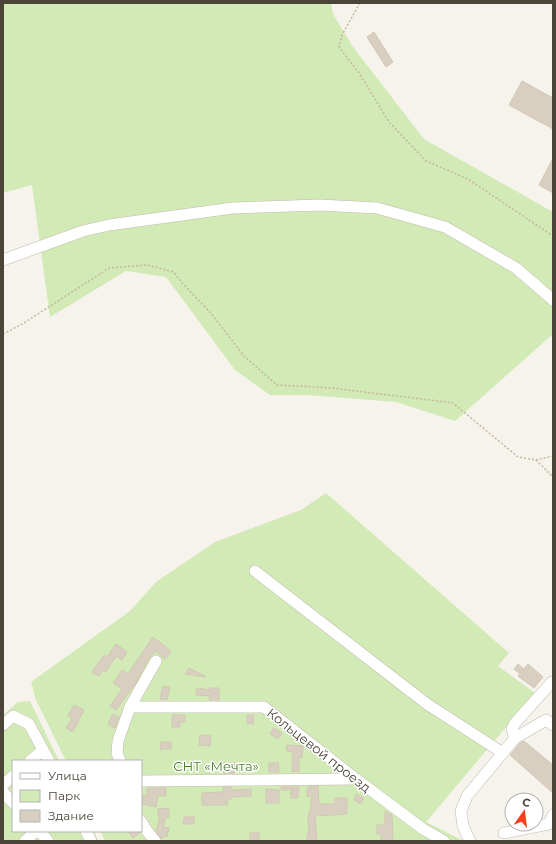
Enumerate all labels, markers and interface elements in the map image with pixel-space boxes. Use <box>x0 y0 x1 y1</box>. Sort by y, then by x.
street label: Кольцевой проезд <box>264 704 374 796</box>
park label: СНТ «Мечта» <box>173 758 259 774</box>
legend <box>12 760 142 832</box>
text: Улица <box>48 768 87 783</box>
text: Парк <box>48 788 80 803</box>
north arrow <box>504 792 544 832</box>
text: С <box>521 795 532 810</box>
text: Здание <box>48 808 94 823</box>

